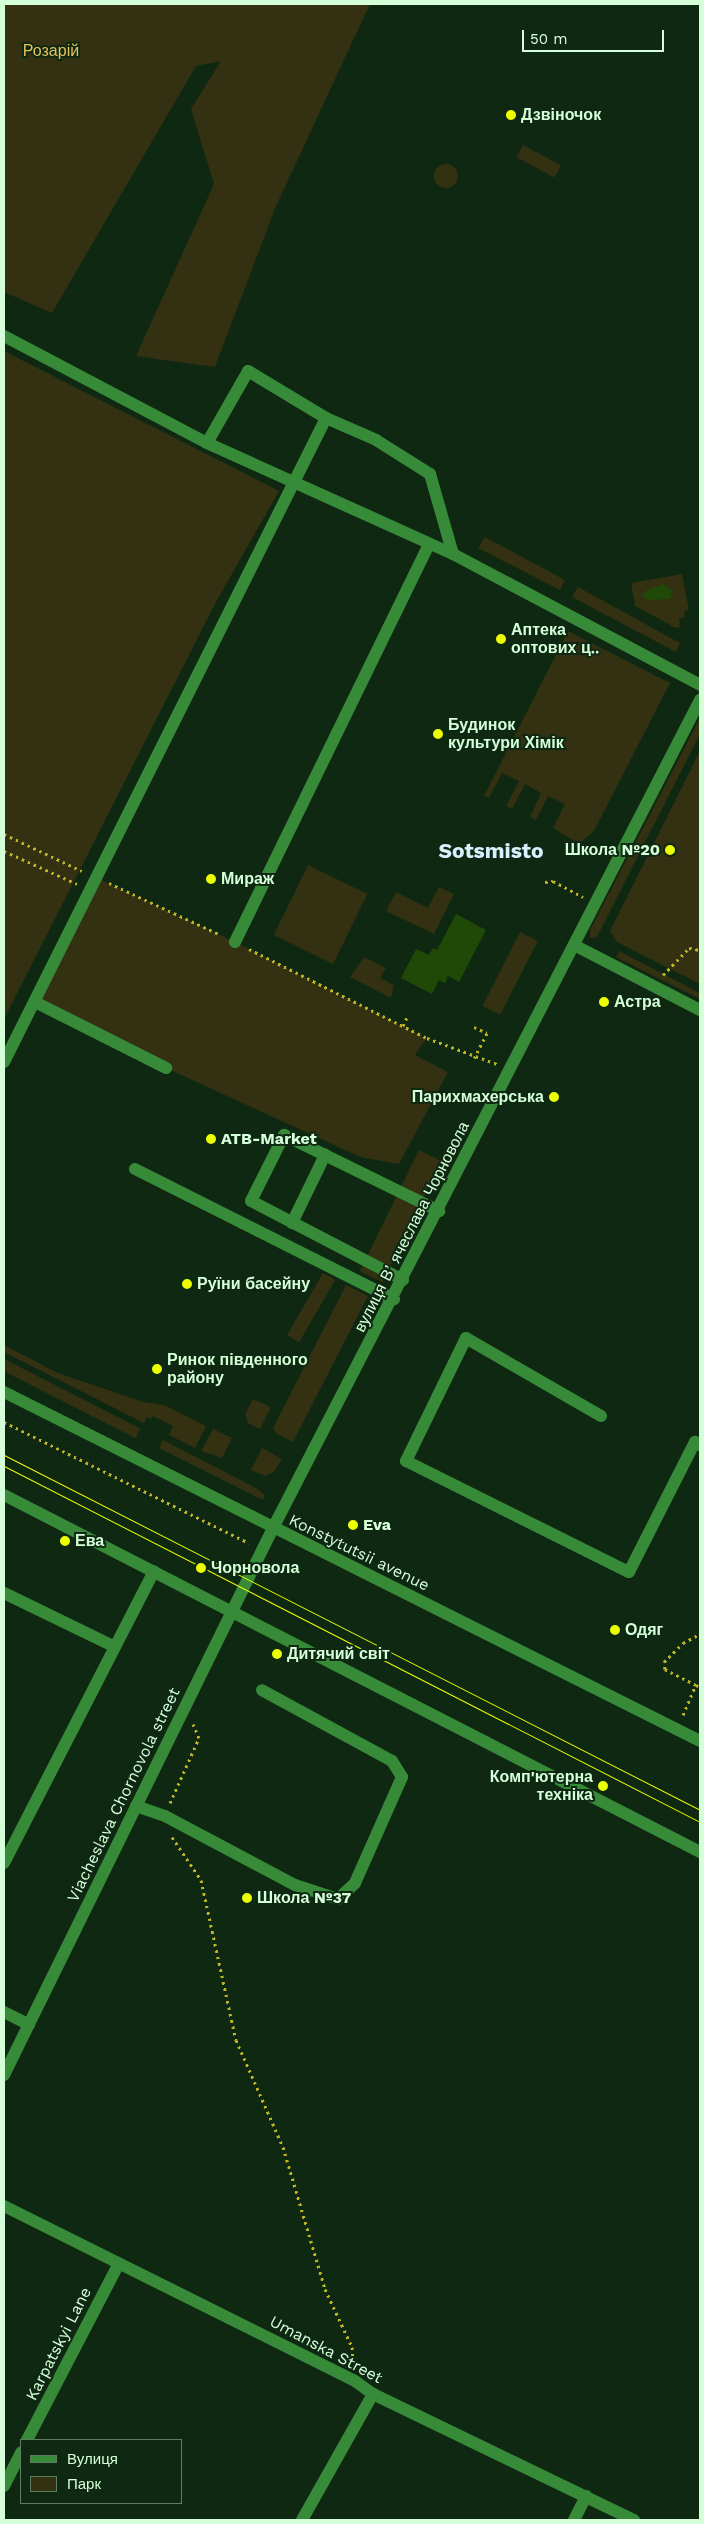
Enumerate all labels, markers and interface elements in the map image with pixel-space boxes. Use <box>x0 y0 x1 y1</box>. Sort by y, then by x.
scale bar <box>524 20 666 52</box>
text: 50 m <box>530 30 567 48</box>
park label: Розарій <box>23 41 79 61</box>
place label: Дзвіночок <box>521 105 601 125</box>
marker: Дзвіночок <box>505 109 517 121</box>
place label: Аптека оптових ц‥ <box>511 620 599 658</box>
marker: Аптека оптових ц‥ <box>495 633 507 645</box>
place label: Будинок культури Хімік <box>448 715 564 753</box>
marker: Будинок культури Хімік <box>432 728 444 740</box>
district label: Sotsmisto <box>438 838 544 864</box>
place label: Школа №20 <box>565 840 660 860</box>
marker: Школа №20 <box>664 844 676 856</box>
place label: Мираж <box>221 869 274 889</box>
marker: Мираж <box>205 873 217 885</box>
place label: Астра <box>614 992 661 1012</box>
marker: Астра <box>598 996 610 1008</box>
place label: Парихмахерська <box>412 1087 544 1107</box>
marker: Парихмахерська <box>548 1091 560 1103</box>
street label: вулиця Вʼячеслава Чорновола <box>350 1119 474 1335</box>
place label: ATB-Market <box>221 1129 317 1149</box>
marker: ATB-Market <box>205 1133 217 1145</box>
place label: Руїни басейну <box>197 1274 310 1294</box>
marker: Руїни басейну <box>181 1278 193 1290</box>
place label: Ринок південного району <box>167 1350 308 1388</box>
marker: Ринок південного району <box>151 1363 163 1375</box>
street label: Konstytutsii avenue <box>286 1511 432 1595</box>
place label: Eva <box>363 1515 391 1535</box>
marker: Eva <box>347 1519 359 1531</box>
place label: Ева <box>75 1531 104 1551</box>
marker: Ева <box>59 1535 71 1547</box>
place label: Чорновола <box>211 1558 299 1578</box>
marker: Чорновола <box>195 1562 207 1574</box>
place label: Одяг <box>625 1620 663 1640</box>
marker: Одяг <box>609 1624 621 1636</box>
place label: Дитячий світ <box>287 1644 390 1664</box>
marker: Дитячий світ <box>271 1648 283 1660</box>
street label: Viacheslava Chornovola street <box>63 1684 185 1906</box>
place label: Комп'ютерна техніка <box>490 1767 593 1805</box>
marker: Комп'ютерна техніка <box>597 1780 609 1792</box>
place label: Школа №37 <box>257 1888 351 1908</box>
marker: Школа №37 <box>241 1892 253 1904</box>
street label: Karpatskyi Lane <box>22 2284 96 2404</box>
street label: Umanska Street <box>266 2312 386 2388</box>
legend <box>20 2439 182 2504</box>
text: Вулиця <box>67 2450 118 2468</box>
text: Парк <box>67 2475 101 2493</box>

